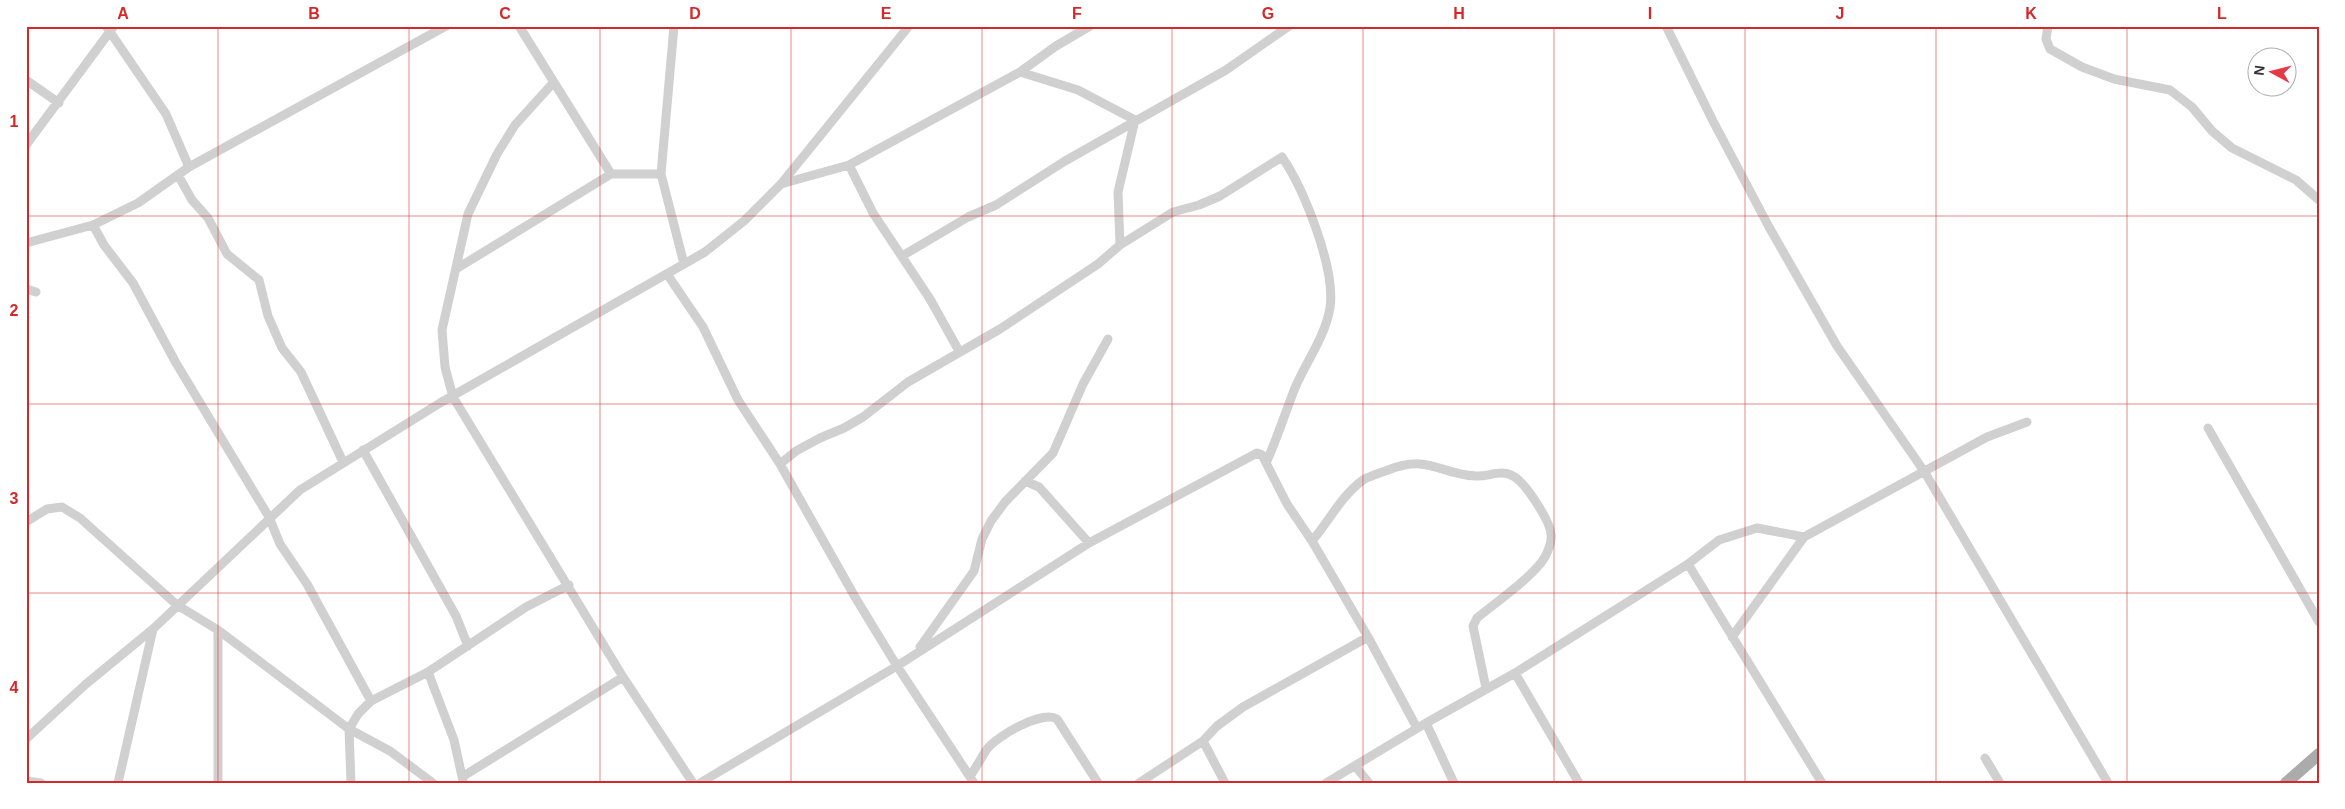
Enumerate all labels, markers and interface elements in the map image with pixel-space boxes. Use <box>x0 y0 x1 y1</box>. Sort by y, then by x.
text: A <box>117 5 129 22</box>
text: B <box>308 5 320 22</box>
text: C <box>499 5 511 22</box>
text: D <box>689 5 701 22</box>
text: E <box>881 5 892 22</box>
text: F <box>1072 5 1082 22</box>
text: G <box>1262 5 1274 22</box>
text: H <box>1453 5 1465 22</box>
text: I <box>1648 5 1652 22</box>
text: J <box>1836 5 1844 22</box>
text: K <box>2025 5 2037 22</box>
text: L <box>2217 5 2227 22</box>
north arrow <box>2248 48 2298 98</box>
text: N <box>2251 64 2268 76</box>
text: 1 <box>10 113 19 130</box>
text: 2 <box>10 302 19 319</box>
text: 3 <box>10 490 19 507</box>
text: 4 <box>10 679 19 696</box>

